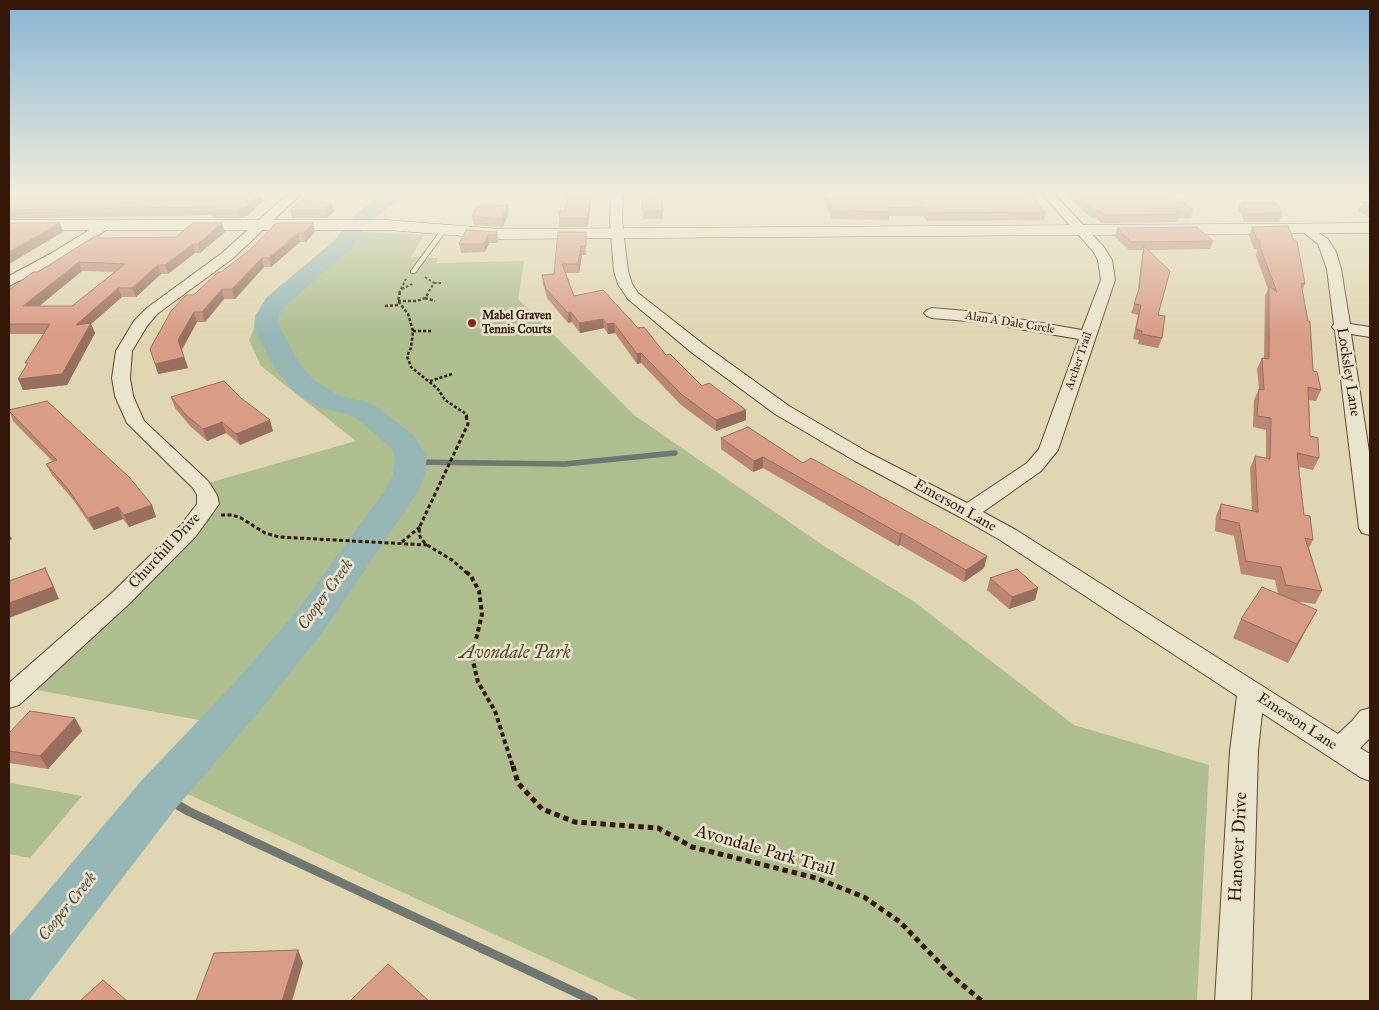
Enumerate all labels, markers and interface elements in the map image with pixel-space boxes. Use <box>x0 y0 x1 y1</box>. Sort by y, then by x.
place label: Mabel Graven Tennis Courts <box>482 309 551 337</box>
street label: Alan A Dale Circle <box>964 309 1056 337</box>
marker: Mabel Graven Tennis Courts <box>466 317 478 329</box>
street label: Locksley Lane <box>1332 326 1364 418</box>
street label: Archer Trail <box>1062 330 1096 392</box>
street label: Emerson Lane <box>911 476 999 536</box>
street label: Churchill Drive <box>125 509 205 593</box>
water label: Cooper Creek <box>294 556 358 634</box>
park label: Avondale Park <box>459 643 571 665</box>
street label: Emerson Lane <box>1254 690 1340 754</box>
street label: Hanover Drive <box>1225 791 1253 903</box>
street label: Avondale Park Trail <box>693 821 837 881</box>
water label: Cooper Creek <box>35 869 101 945</box>

